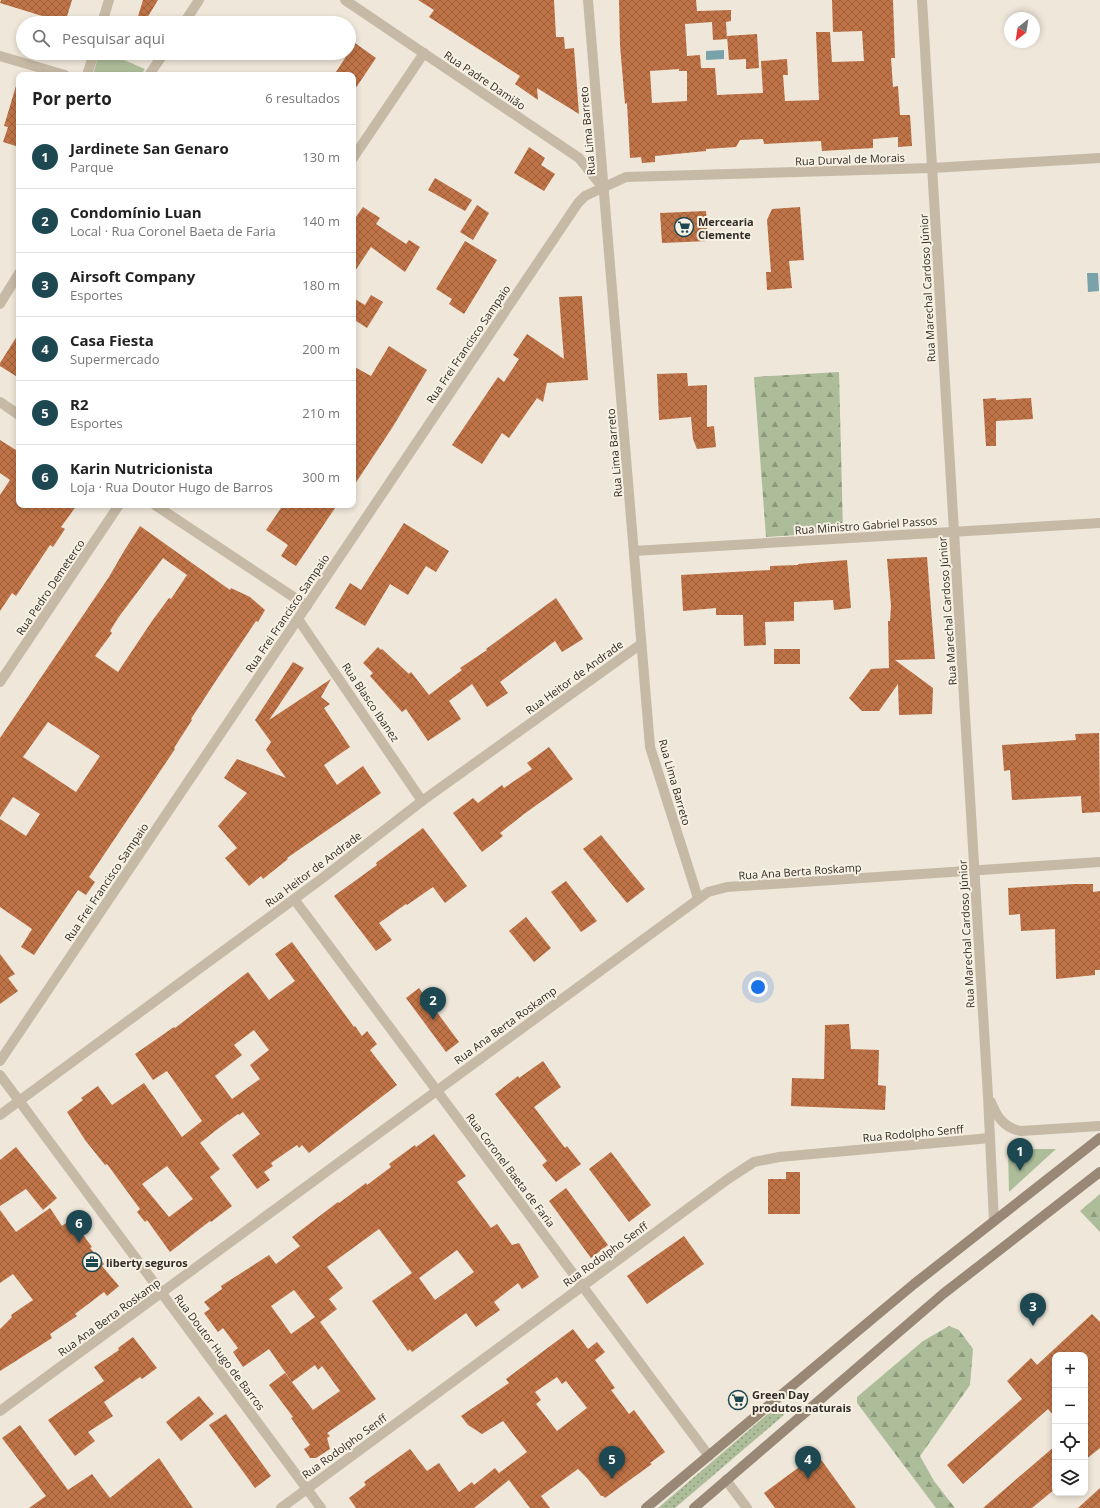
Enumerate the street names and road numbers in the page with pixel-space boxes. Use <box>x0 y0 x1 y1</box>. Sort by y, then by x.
street label: Rua Padre Damião <box>441 47 529 113</box>
street label: Rua Lima Barreto <box>576 86 598 176</box>
street label: Rua Durval de Morais <box>795 150 905 168</box>
street label: Rua Marechal Cardoso Júnior <box>916 213 938 363</box>
street label: Rua Frei Francisco Sampaio <box>423 281 514 406</box>
street label: Rua Lima Barreto <box>603 408 625 498</box>
street label: Rua Ministro Gabriel Passos <box>794 513 938 537</box>
street label: Rua Pedro Demeterco <box>12 536 88 638</box>
street label: Rua Marechal Cardoso Júnior <box>934 536 960 686</box>
street label: Rua Frei Francisco Sampaio <box>242 550 333 675</box>
street label: Rua Heitor de Andrade <box>522 636 626 718</box>
street label: Rua Blasco Ibanez <box>339 659 403 745</box>
street label: Rua Lima Barreto <box>656 737 695 827</box>
street label: Rua Frei Francisco Sampaio <box>61 819 152 944</box>
street label: Rua Heitor de Andrade <box>262 828 364 910</box>
street label: Rua Ana Berta Roskamp <box>738 859 862 883</box>
street label: Rua Marechal Cardoso Júnior <box>955 859 977 1009</box>
street label: Rua Ana Berta Roskamp <box>451 983 559 1067</box>
street label: Rua Coronel Baeta de Faria <box>463 1110 559 1230</box>
street label: Rua Rodolpho Senff <box>862 1121 965 1145</box>
street label: Rua Rodolpho Senff <box>560 1218 651 1290</box>
street label: Rua Ana Berta Roskamp <box>55 1275 163 1359</box>
street label: Rua Doutor Hugo de Barros <box>171 1291 269 1413</box>
street label: Rua Rodolpho Senff <box>299 1410 390 1482</box>

